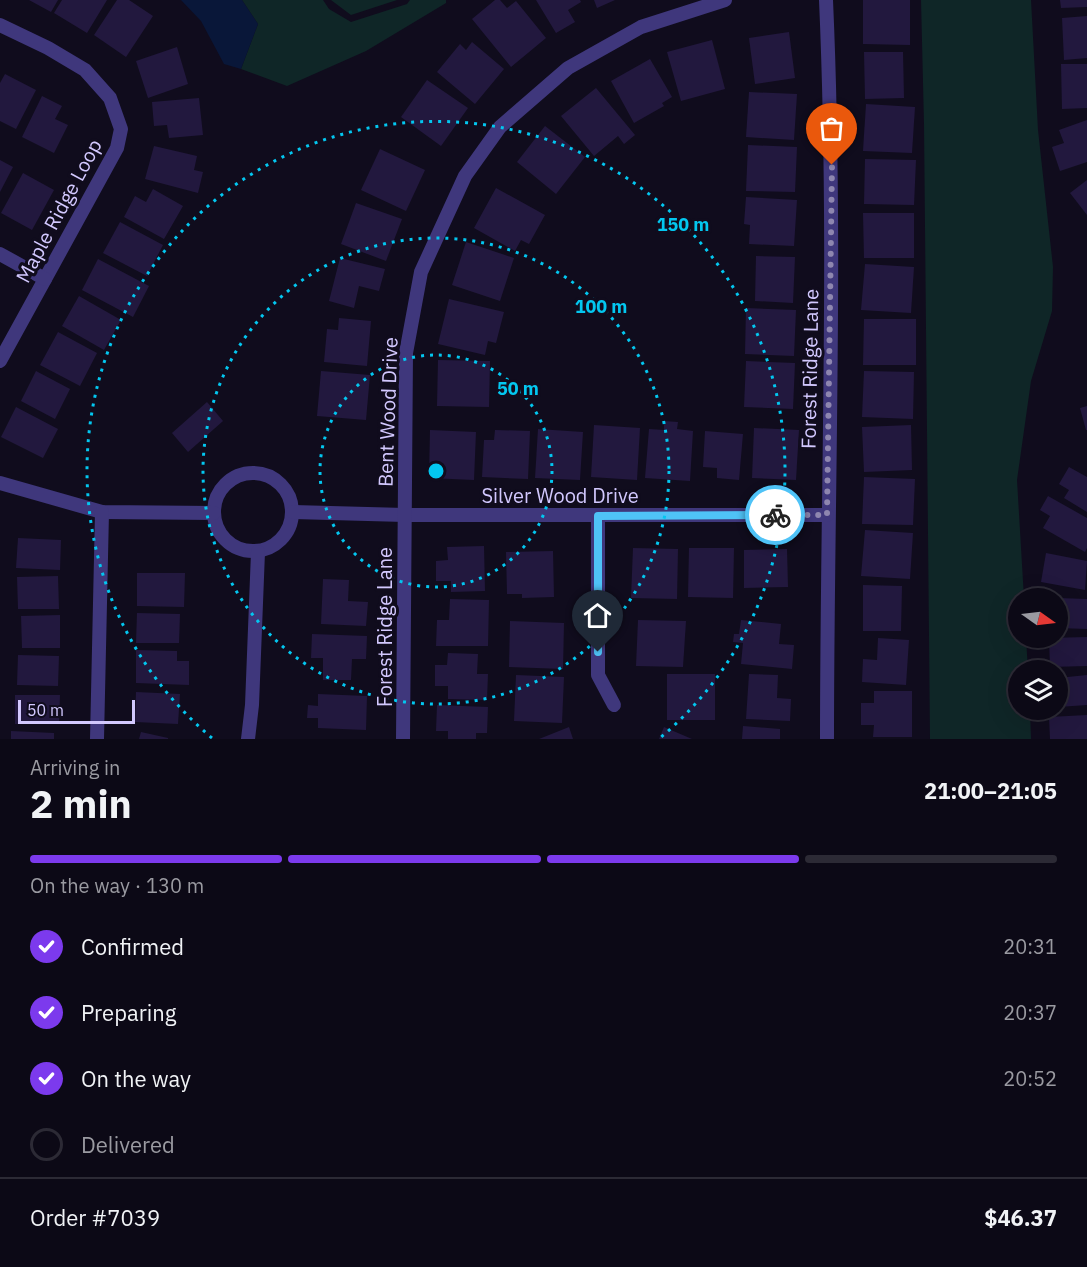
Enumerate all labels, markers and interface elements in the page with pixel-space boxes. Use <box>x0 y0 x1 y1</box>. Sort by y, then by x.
pin <box>806 103 857 165</box>
icon: bag <box>815 112 848 145</box>
street label: Maple Ridge Loop <box>9 134 108 287</box>
text: 150 m <box>657 213 709 236</box>
street label: Forest Ridge Lane <box>795 289 824 449</box>
text: 100 m <box>575 295 627 318</box>
street label: Bent Wood Drive <box>371 337 404 487</box>
text: 50 m <box>497 377 539 400</box>
centre of rings <box>426 461 446 481</box>
street label: Silver Wood Drive <box>481 482 639 509</box>
courier <box>745 485 805 545</box>
icon: bike <box>759 499 792 532</box>
street label: Forest Ridge Lane <box>371 547 398 707</box>
north arrow <box>1008 588 1068 648</box>
map controls <box>1008 588 1068 720</box>
pin <box>572 590 623 652</box>
icon: home <box>581 599 614 632</box>
button: layers <box>1008 660 1068 720</box>
scale bar <box>18 697 135 724</box>
text: 50 m <box>27 700 64 720</box>
text: Arriving in <box>30 754 120 781</box>
text: 21:00–21:05 <box>924 776 1057 805</box>
text: 2 min <box>30 778 132 829</box>
text: On the way · 130 m <box>30 872 204 899</box>
icon: check <box>30 930 63 963</box>
text: Confirmed <box>81 932 184 961</box>
text: 20:31 <box>1003 933 1057 960</box>
icon: check <box>30 996 63 1029</box>
text: Preparing <box>81 998 176 1027</box>
text: 20:37 <box>1003 999 1057 1026</box>
icon: check <box>30 1062 63 1095</box>
text: On the way <box>81 1064 191 1093</box>
text: 20:52 <box>1003 1065 1057 1092</box>
text: Delivered <box>81 1130 175 1159</box>
text: Order #7039 <box>30 1203 160 1232</box>
text: $46.37 <box>984 1203 1057 1232</box>

